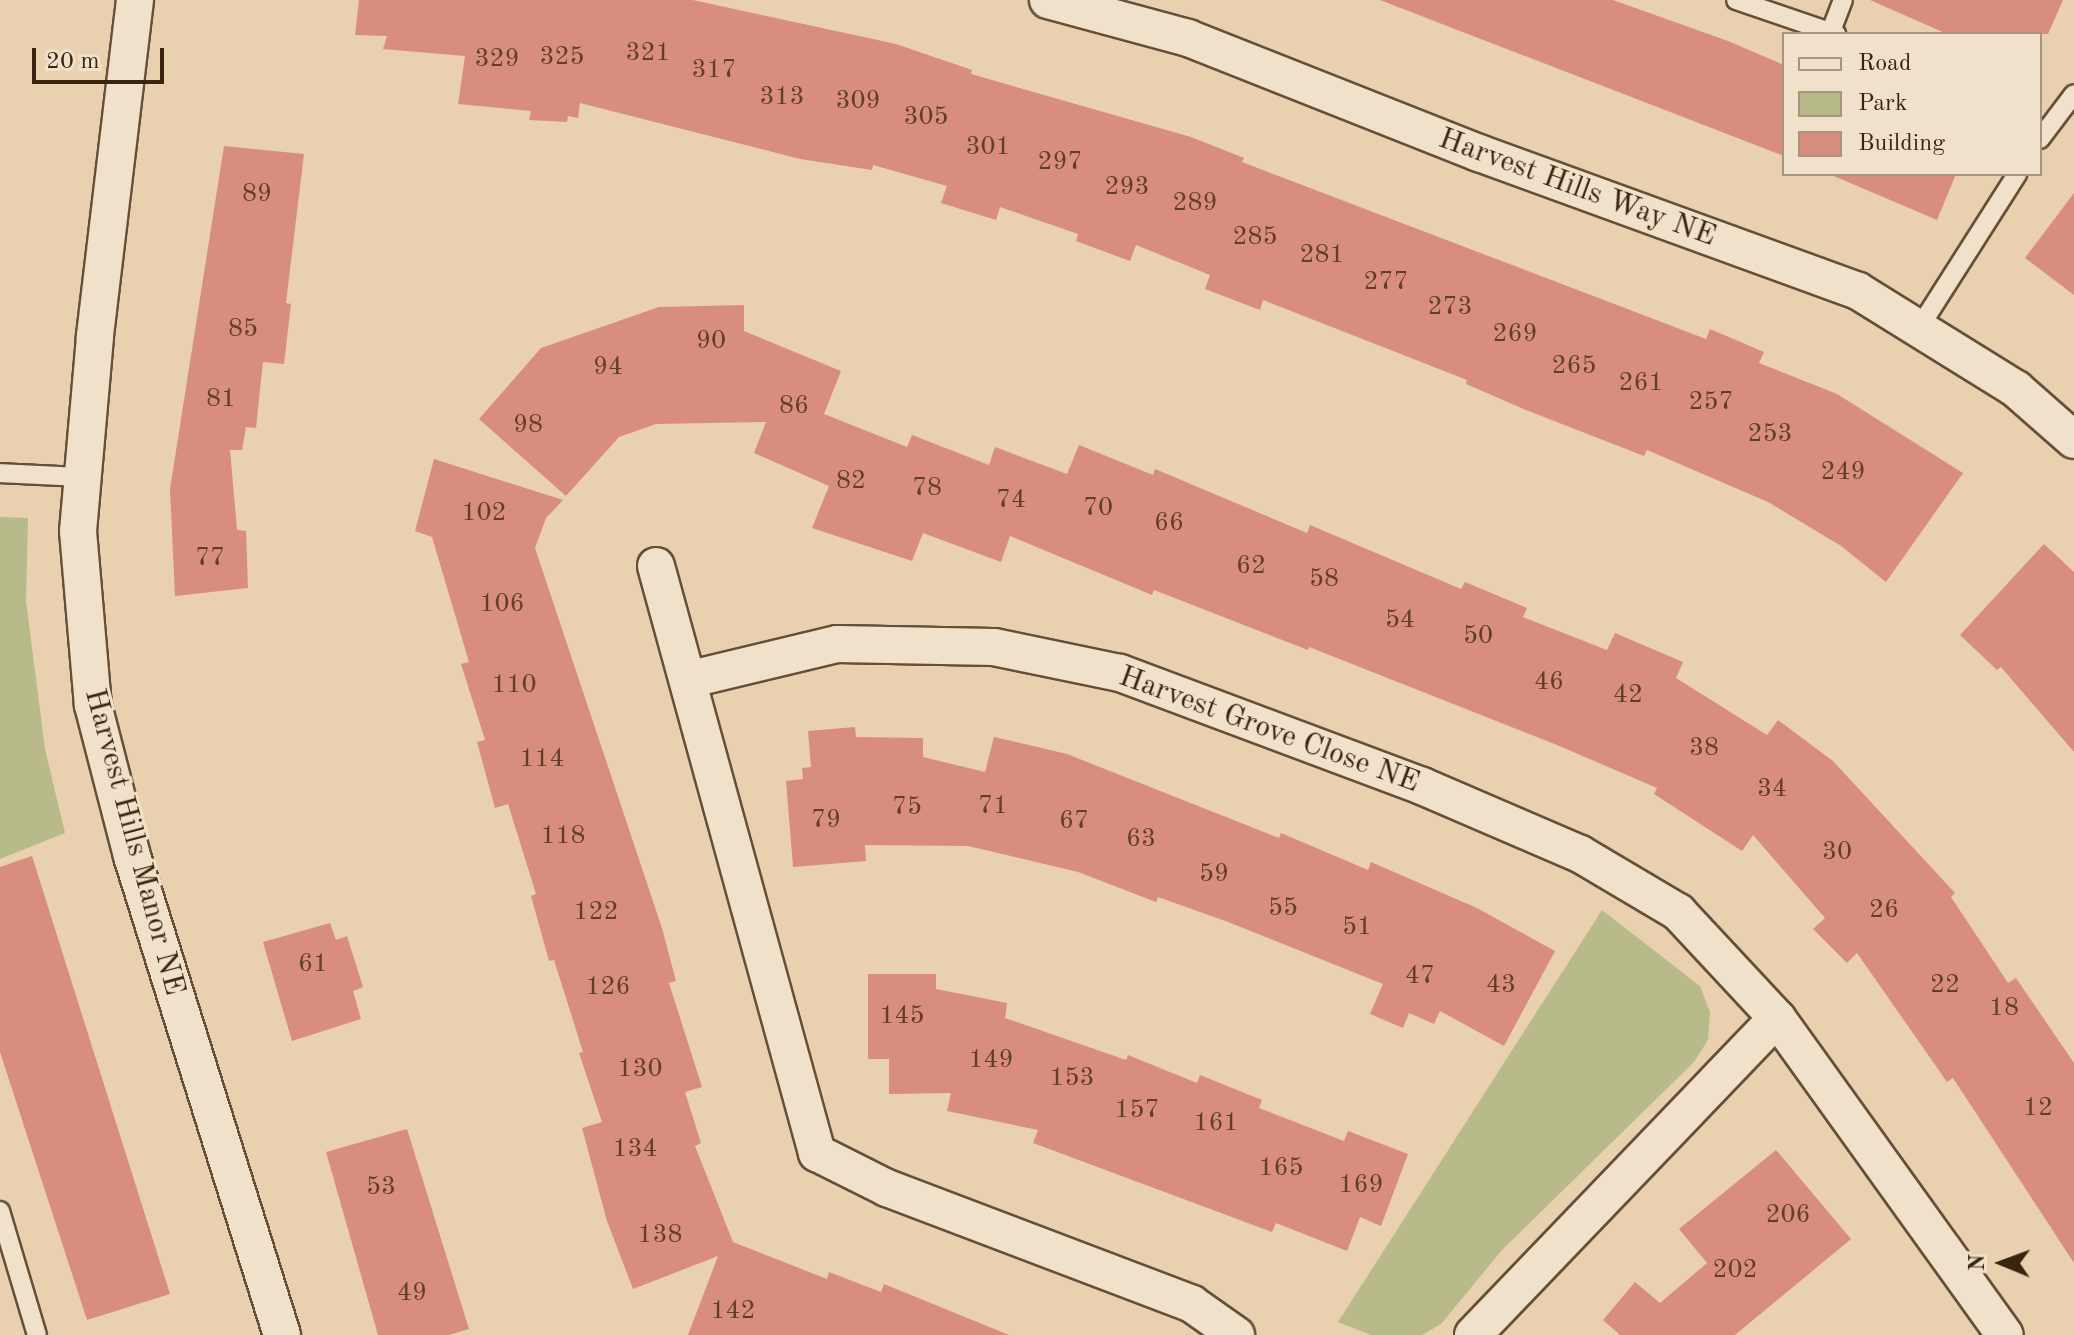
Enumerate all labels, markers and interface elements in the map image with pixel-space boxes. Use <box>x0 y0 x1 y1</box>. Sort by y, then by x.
scale bar <box>36 32 168 82</box>
legend <box>1782 32 2042 176</box>
house number: 321 <box>625 38 671 70</box>
house number: 325 <box>539 42 585 74</box>
house number: 329 <box>474 44 520 76</box>
text: 20 m <box>46 50 100 74</box>
text: Road <box>1858 52 1911 76</box>
house number: 317 <box>691 55 737 87</box>
house number: 313 <box>759 82 805 114</box>
house number: 309 <box>835 86 881 118</box>
text: Park <box>1858 92 1907 116</box>
house number: 305 <box>903 102 949 134</box>
street label: Harvest Hills Way NE <box>1433 121 1721 255</box>
house number: 301 <box>965 132 1011 164</box>
text: Building <box>1858 132 1945 156</box>
house number: 297 <box>1037 147 1083 179</box>
house number: 293 <box>1104 172 1150 204</box>
house number: 89 <box>242 179 272 211</box>
house number: 289 <box>1172 188 1218 220</box>
house number: 285 <box>1232 222 1278 254</box>
house number: 281 <box>1299 240 1345 272</box>
house number: 277 <box>1363 267 1409 299</box>
house number: 273 <box>1427 292 1473 324</box>
house number: 85 <box>228 314 258 346</box>
house number: 269 <box>1492 319 1538 351</box>
house number: 90 <box>696 326 726 358</box>
house number: 265 <box>1551 351 1597 383</box>
house number: 94 <box>593 352 623 384</box>
house number: 261 <box>1618 368 1664 400</box>
house number: 81 <box>206 384 236 416</box>
house number: 257 <box>1688 387 1734 419</box>
house number: 86 <box>779 391 809 423</box>
house number: 98 <box>513 410 543 442</box>
house number: 253 <box>1747 419 1793 451</box>
house number: 249 <box>1820 457 1866 489</box>
house number: 82 <box>836 466 866 498</box>
house number: 78 <box>912 473 942 505</box>
house number: 74 <box>996 485 1026 517</box>
house number: 70 <box>1083 493 1113 525</box>
house number: 102 <box>461 498 507 530</box>
house number: 66 <box>1154 508 1184 540</box>
house number: 77 <box>195 543 225 575</box>
house number: 62 <box>1236 551 1266 583</box>
house number: 58 <box>1309 564 1339 596</box>
house number: 106 <box>479 589 525 621</box>
house number: 54 <box>1385 605 1415 637</box>
house number: 50 <box>1463 621 1493 653</box>
street label: Harvest Grove Close NE <box>1114 659 1424 801</box>
house number: 46 <box>1534 667 1564 699</box>
house number: 110 <box>491 670 537 702</box>
house number: 42 <box>1613 680 1643 712</box>
street label: Harvest Hills Manor NE <box>76 685 192 999</box>
house number: 38 <box>1689 733 1719 765</box>
house number: 114 <box>519 744 565 776</box>
house number: 34 <box>1757 774 1787 806</box>
house number: 71 <box>978 791 1008 823</box>
house number: 75 <box>892 792 922 824</box>
house number: 79 <box>811 805 841 837</box>
house number: 67 <box>1059 806 1089 838</box>
house number: 118 <box>540 821 586 853</box>
house number: 63 <box>1126 824 1156 856</box>
house number: 30 <box>1822 837 1852 869</box>
house number: 59 <box>1199 859 1229 891</box>
house number: 55 <box>1268 893 1298 925</box>
house number: 26 <box>1869 895 1899 927</box>
house number: 122 <box>573 897 619 929</box>
house number: 51 <box>1342 912 1372 944</box>
house number: 61 <box>298 949 328 981</box>
house number: 47 <box>1405 961 1435 993</box>
house number: 43 <box>1486 970 1516 1002</box>
house number: 22 <box>1930 970 1960 1002</box>
house number: 126 <box>585 972 631 1004</box>
house number: 18 <box>1989 993 2019 1025</box>
house number: 145 <box>879 1001 925 1033</box>
house number: 149 <box>968 1045 1014 1077</box>
house number: 130 <box>617 1054 663 1086</box>
house number: 153 <box>1049 1063 1095 1095</box>
house number: 12 <box>2023 1093 2053 1125</box>
house number: 157 <box>1114 1095 1160 1127</box>
house number: 161 <box>1193 1108 1239 1140</box>
house number: 134 <box>612 1134 658 1166</box>
house number: 165 <box>1258 1153 1304 1185</box>
house number: 169 <box>1338 1170 1384 1202</box>
house number: 53 <box>366 1172 396 1204</box>
house number: 206 <box>1765 1200 1811 1232</box>
house number: 138 <box>637 1220 683 1252</box>
north arrow <box>1962 1223 2042 1303</box>
text: N <box>1967 1254 1989 1271</box>
house number: 202 <box>1712 1255 1758 1287</box>
house number: 49 <box>397 1278 427 1310</box>
house number: 142 <box>710 1296 756 1328</box>

